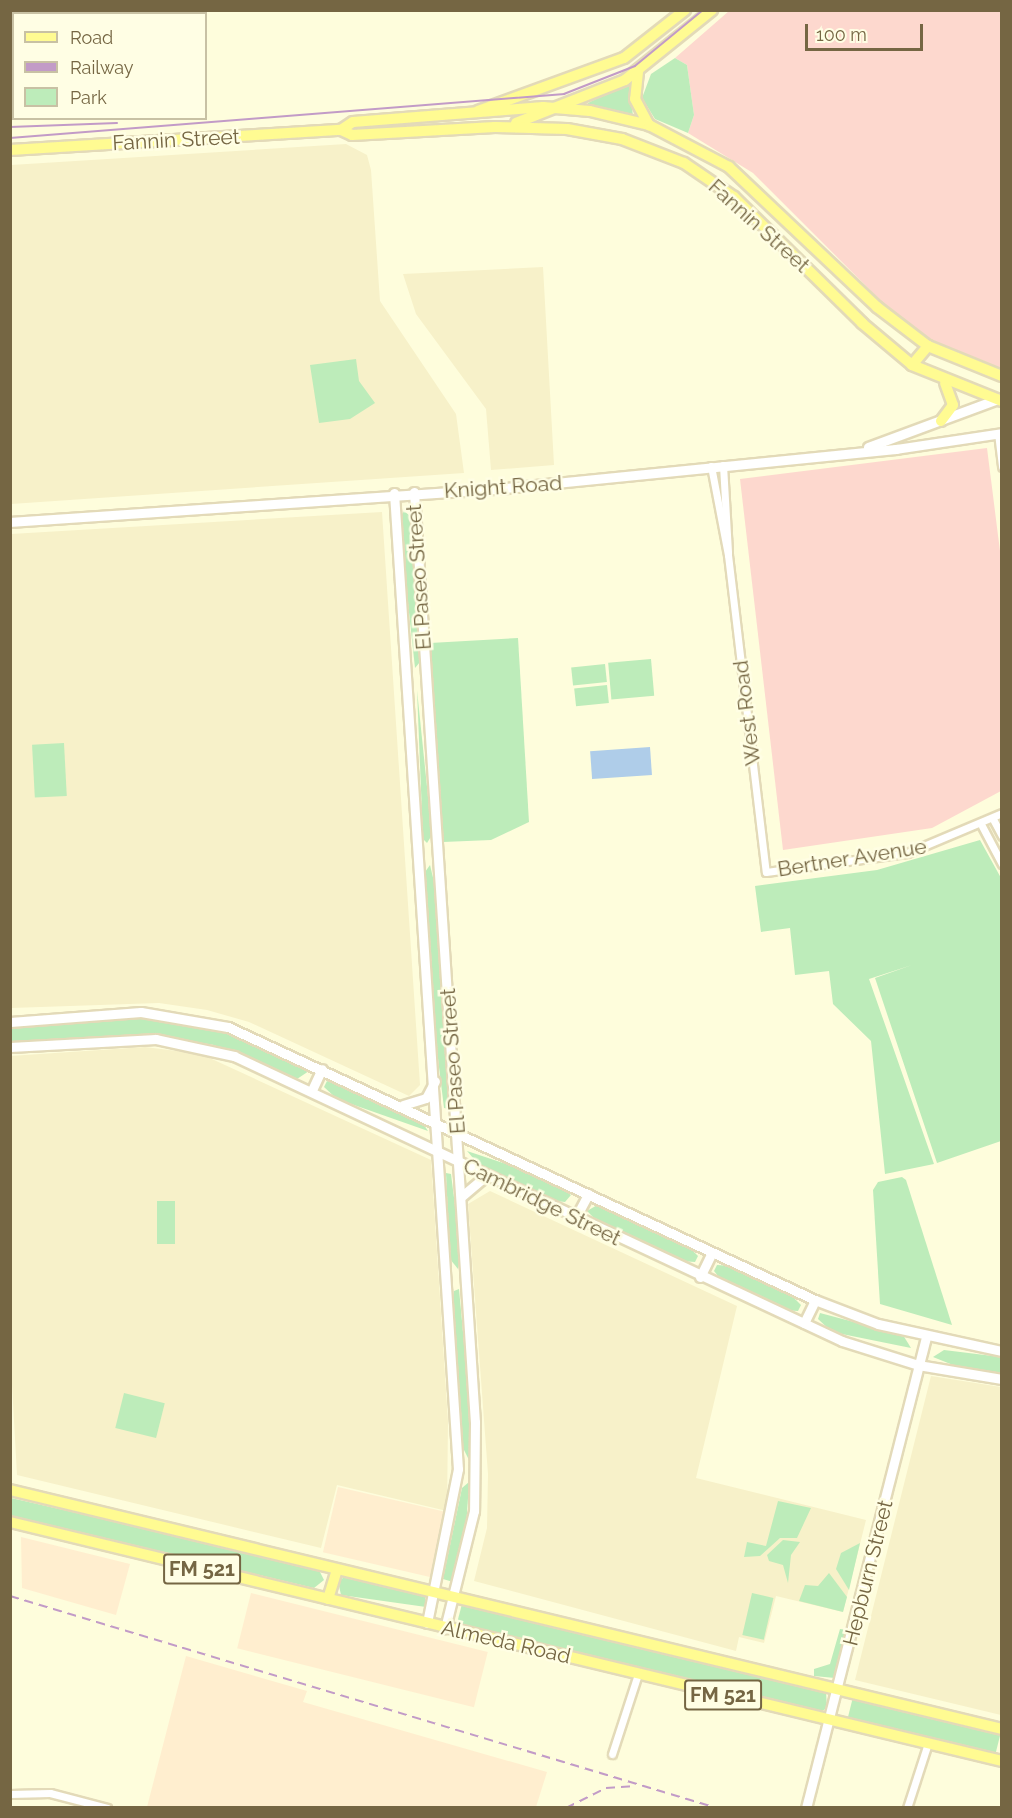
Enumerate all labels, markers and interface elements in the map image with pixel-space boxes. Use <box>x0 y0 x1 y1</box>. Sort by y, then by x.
legend <box>12 12 207 120</box>
scale bar <box>808 12 926 50</box>
text: 100 m <box>816 24 867 45</box>
text: Road <box>70 27 113 48</box>
text: Railway <box>70 57 134 78</box>
text: Park <box>70 87 107 108</box>
street label: Fannin Street <box>112 124 240 156</box>
street label: Fannin Street <box>703 174 815 278</box>
street label: Knight Road <box>443 470 563 504</box>
street label: El Paseo Street <box>401 503 437 651</box>
street label: West Road <box>728 659 766 767</box>
street label: Bertner Avenue <box>775 834 929 882</box>
street label: El Paseo Street <box>435 987 471 1135</box>
street label: Cambridge Street <box>459 1153 625 1251</box>
street label: Hepburn Street <box>838 1498 898 1648</box>
road number: FM 521 <box>163 1552 241 1586</box>
street label: Almeda Road <box>439 1615 573 1669</box>
road number: FM 521 <box>684 1678 762 1712</box>

